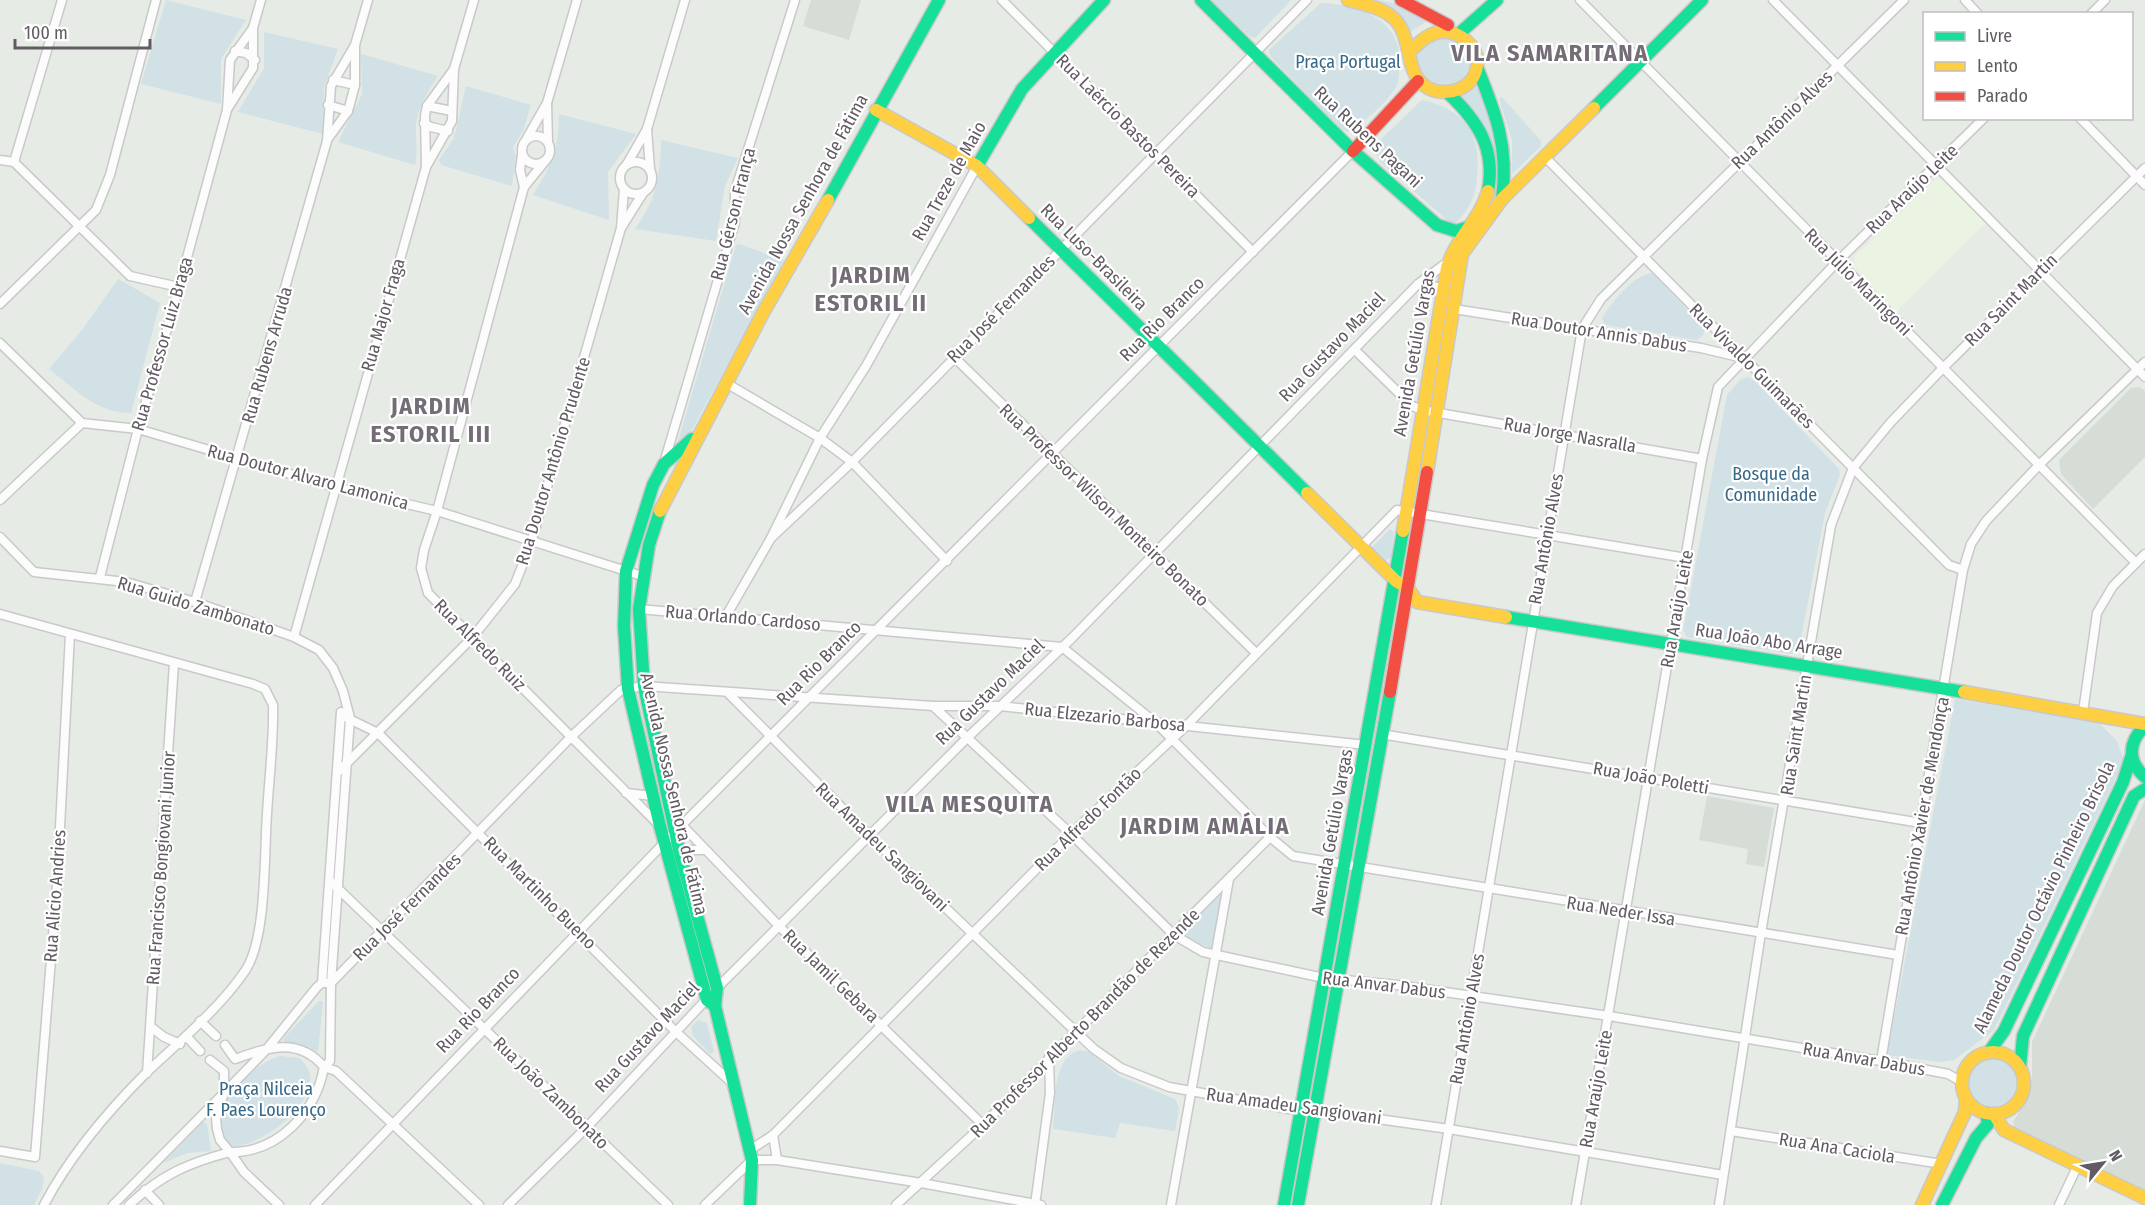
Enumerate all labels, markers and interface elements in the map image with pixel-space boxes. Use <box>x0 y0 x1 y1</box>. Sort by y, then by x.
scale bar <box>15 12 150 50</box>
legend <box>1923 12 2133 120</box>
text: 100 m <box>24 22 68 44</box>
text: Livre <box>1977 25 2012 47</box>
district label: VILA SAMARITANA <box>1450 39 1649 67</box>
street label: Rua Laércio Bastos Pereira <box>1052 50 1205 203</box>
park label: Praça Portugal <box>1295 51 1401 73</box>
text: Lento <box>1977 55 2018 77</box>
street label: Rua Antônio Alves <box>1727 66 1838 174</box>
street label: Rua Rubens Pagani <box>1310 81 1426 193</box>
text: Parado <box>1977 85 2028 107</box>
street label: Avenida Nossa Senhora de Fátima <box>733 90 873 318</box>
street label: Rua Treze de Maio <box>907 117 991 245</box>
street label: Rua Araújo Leite <box>1861 140 1963 238</box>
street label: Rua Gérson França <box>706 145 760 283</box>
street label: Rua Luso-Brasileira <box>1036 199 1152 315</box>
street label: Rua Júlio Maringoni <box>1800 224 1916 340</box>
street label: Rua Saint Martin <box>1960 249 2062 351</box>
street label: Rua José Fernandes <box>942 250 1060 368</box>
street label: Rua Professor Luiz Braga <box>127 254 197 434</box>
street label: Rua Major Fraga <box>356 256 410 374</box>
district label: JARDIM ESTORIL II <box>814 261 928 317</box>
street label: Avenida Getúlio Vargas <box>1389 268 1439 438</box>
street label: Rua Rio Branco <box>1115 272 1209 366</box>
street label: Rua Rubens Arruda <box>237 284 297 426</box>
street label: Rua Gustavo Maciel <box>1274 288 1390 406</box>
street label: Rua Vivaldo Guimarães <box>1685 299 1820 434</box>
street label: Rua Doutor Annis Dabus <box>1509 307 1689 357</box>
street label: Rua Doutor Antônio Prudente <box>511 354 595 568</box>
district label: JARDIM ESTORIL III <box>370 392 492 448</box>
street label: Rua Professor Wilson Monteiro Bonato <box>995 399 1213 611</box>
street label: Rua Jorge Nasralla <box>1502 413 1638 457</box>
street label: Rua Doutor Alvaro Lamonica <box>205 440 411 515</box>
park label: Bosque da Comunidade <box>1725 463 1817 506</box>
street label: Rua Antônio Alves <box>1524 471 1568 606</box>
street label: Rua Araújo Leite <box>1656 548 1698 670</box>
street label: Rua Guido Zambonato <box>115 572 277 640</box>
street label: Rua Alfredo Ruiz <box>429 594 531 696</box>
street label: Rua Orlando Cardoso <box>664 600 822 636</box>
street label: Rua Rio Branco <box>772 616 866 710</box>
street label: Rua João Abo Arrage <box>1694 618 1844 664</box>
street label: Rua Gustavo Maciel <box>931 634 1049 750</box>
street label: Avenida Nossa Senhora de Fátima <box>635 671 713 917</box>
street label: Rua Saint Martin <box>1776 673 1816 797</box>
street label: Rua Antônio Xavier de Mendonça <box>1890 695 1954 937</box>
street label: Rua Elzezario Barbosa <box>1023 698 1187 736</box>
street label: Avenida Getúlio Vargas <box>1307 747 1357 917</box>
street label: Rua Francisco Bongiovani Junior <box>142 749 180 986</box>
street label: Rua João Poletti <box>1591 757 1711 799</box>
street label: Alameda Doutor Octávio Pinheiro Brisola <box>1968 757 2120 1037</box>
street label: Rua Alfredo Fontão <box>1030 762 1146 876</box>
street label: Rua Amadeu Sangiovani <box>811 778 953 916</box>
district label: VILA MESQUITA <box>885 790 1054 818</box>
district label: JARDIM AMÁLIA <box>1119 811 1290 840</box>
street label: Rua Alicio Andries <box>39 829 71 963</box>
street label: Rua Martinho Bueno <box>479 832 601 954</box>
street label: Rua José Fernandes <box>348 848 466 966</box>
street label: Rua Neder Issa <box>1565 892 1677 930</box>
street label: Rua Professor Alberto Brandão de Rezende <box>966 904 1204 1142</box>
street label: Rua Jamil Gebara <box>778 925 884 1028</box>
street label: Rua Antônio Alves <box>1445 951 1489 1086</box>
street label: Rua Rio Branco <box>432 962 524 1058</box>
street label: Rua Anvar Dabus <box>1321 967 1447 1004</box>
street label: Rua Gustavo Maciel <box>590 977 704 1097</box>
street label: Rua Araújo Leite <box>1575 1028 1617 1150</box>
street label: Rua João Zambonato <box>489 1032 613 1154</box>
street label: Rua Anvar Dabus <box>1801 1037 1927 1081</box>
park label: Praça Nilceia F. Paes Lourenço <box>206 1078 326 1121</box>
street label: Rua Amadeu Sangiovani <box>1205 1083 1383 1129</box>
street label: Rua Ana Caciola <box>1777 1128 1897 1168</box>
north arrow <box>2073 1133 2133 1193</box>
text: N <box>2105 1147 2126 1165</box>

